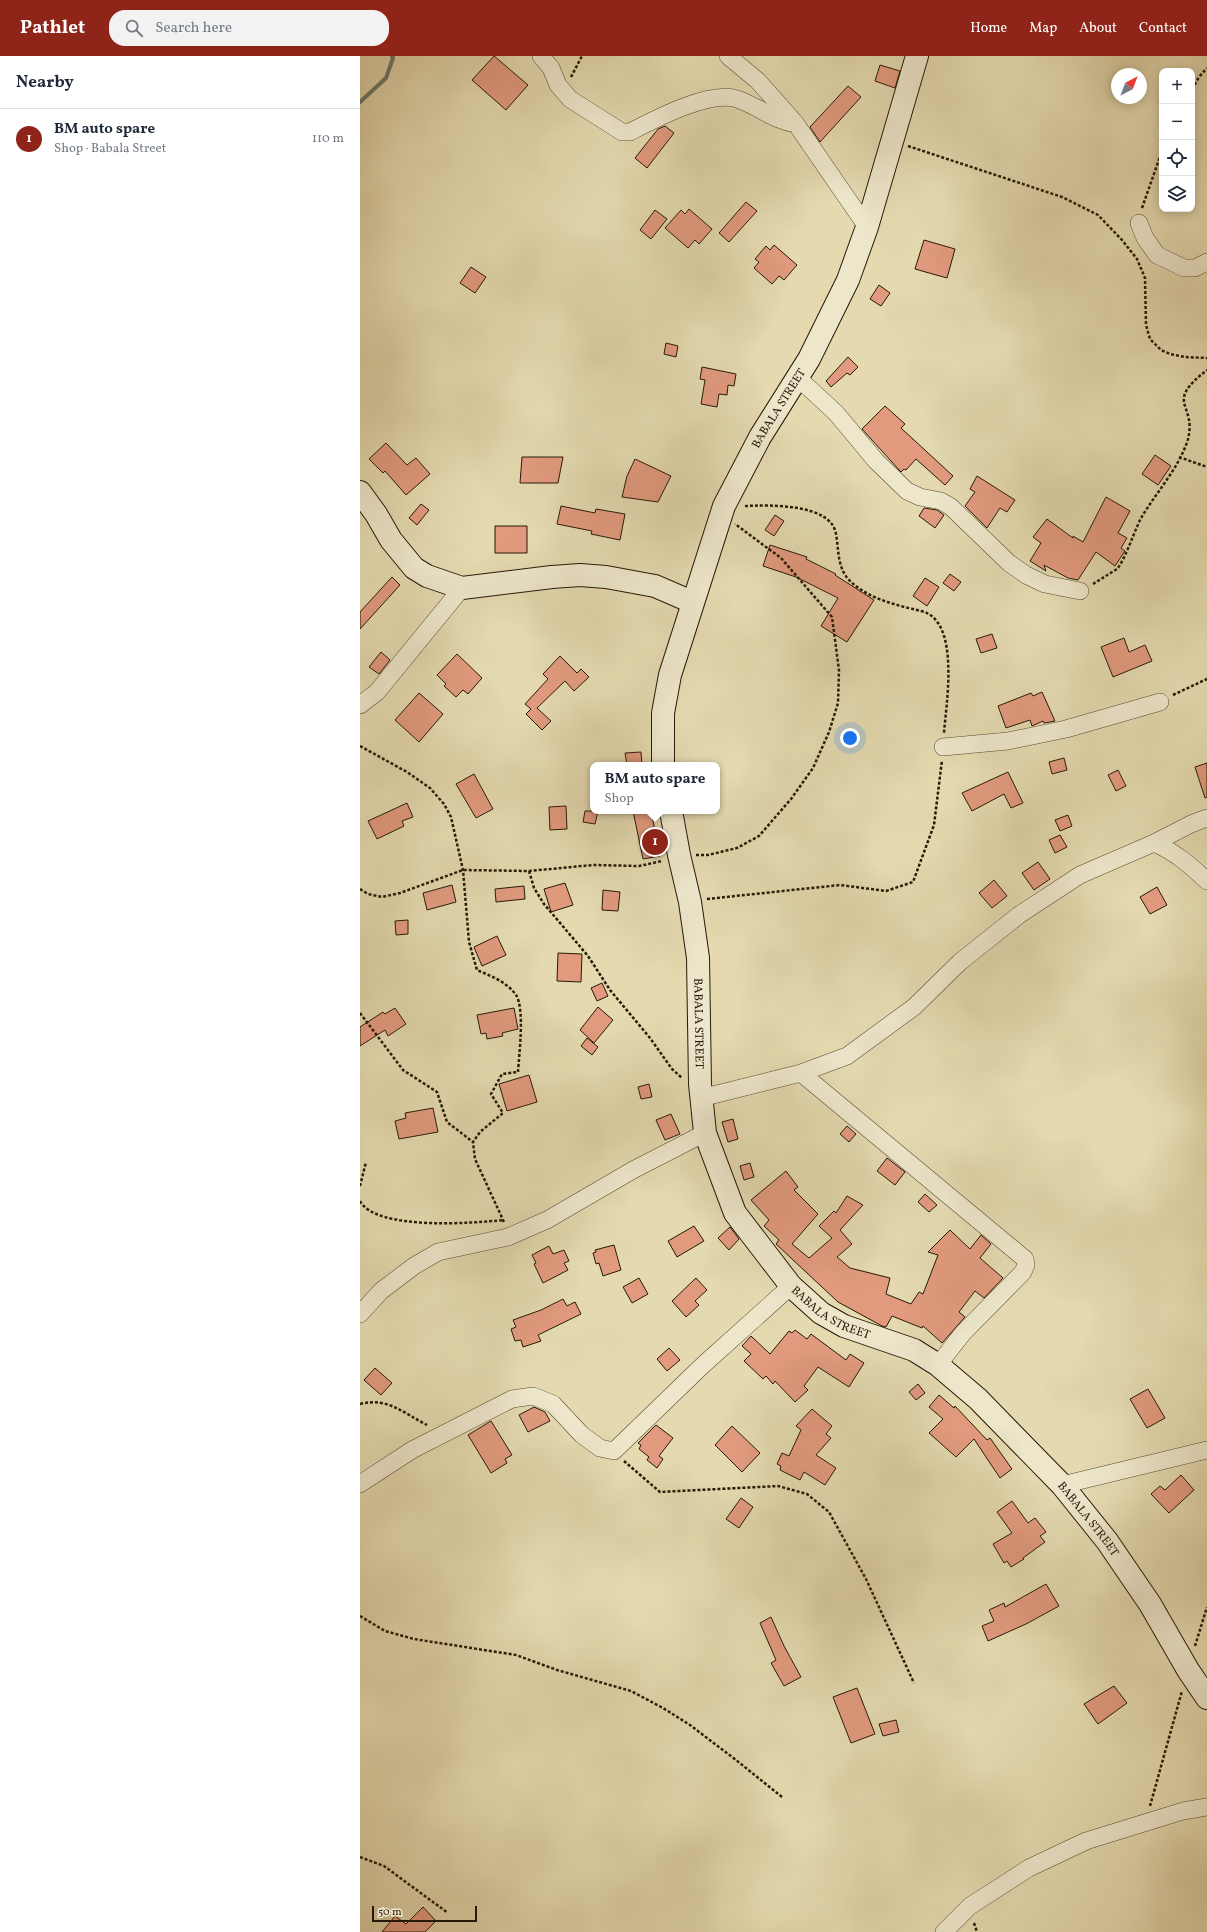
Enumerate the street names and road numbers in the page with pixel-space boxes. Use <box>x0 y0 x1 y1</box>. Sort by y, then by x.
street label: BABALA STREET <box>749 366 810 451</box>
street label: BABALA STREET <box>689 978 707 1069</box>
street label: BABALA STREET <box>787 1283 872 1343</box>
street label: BABALA STREET <box>1053 1479 1122 1560</box>

